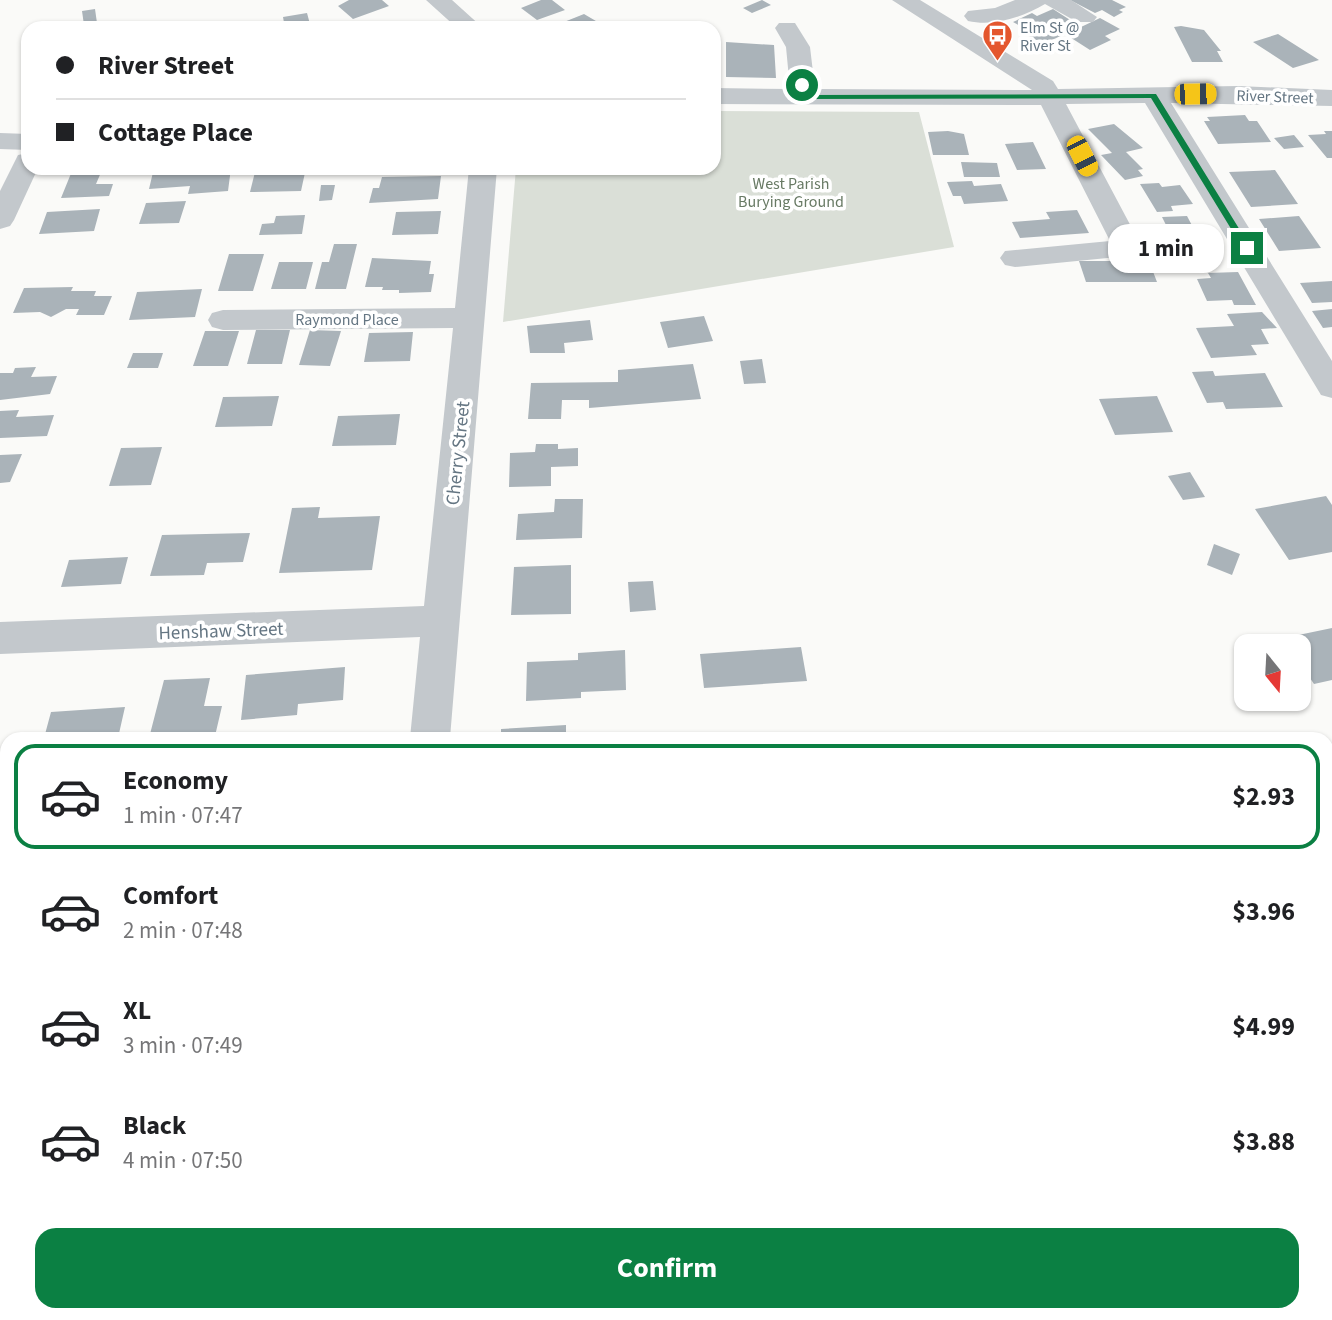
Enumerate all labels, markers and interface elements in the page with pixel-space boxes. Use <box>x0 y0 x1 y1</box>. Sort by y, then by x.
place label: Elm St @ River St <box>1020 17 1079 57</box>
bus stop icon: Elm St @ River St <box>980 19 1014 63</box>
text: River Street <box>98 47 234 84</box>
route start <box>786 69 818 101</box>
car <box>1174 83 1217 105</box>
street label: River Street <box>1236 85 1315 109</box>
text: Cottage Place <box>98 114 253 151</box>
car <box>1064 133 1101 179</box>
park label: West Parish Burying Ground <box>738 173 844 213</box>
callout: 1 min <box>1107 224 1222 272</box>
text: 1 min <box>1138 232 1194 265</box>
route end <box>1231 232 1263 264</box>
street label: Raymond Place <box>295 309 399 331</box>
street label: Cherry Street <box>440 399 477 507</box>
street label: Henshaw Street <box>158 616 285 647</box>
north arrow <box>1234 634 1311 710</box>
map controls <box>1234 634 1311 711</box>
text: Economy <box>123 762 228 799</box>
icon: car <box>39 765 102 828</box>
text: $2.93 <box>1232 778 1295 815</box>
text: 1 min · 07:47 <box>123 799 243 832</box>
text: Comfort <box>123 877 218 914</box>
icon: car <box>39 880 102 943</box>
text: $3.96 <box>1232 893 1295 930</box>
text: 2 min · 07:48 <box>123 914 243 947</box>
text: XL <box>123 992 151 1029</box>
icon: car <box>39 995 102 1058</box>
text: $4.99 <box>1232 1008 1295 1045</box>
text: 3 min · 07:49 <box>123 1029 243 1062</box>
text: Black <box>123 1107 186 1144</box>
icon: car <box>39 1110 102 1173</box>
text: $3.88 <box>1232 1123 1295 1160</box>
text: 4 min · 07:50 <box>123 1144 243 1177</box>
button: Confirm <box>35 1228 1299 1308</box>

